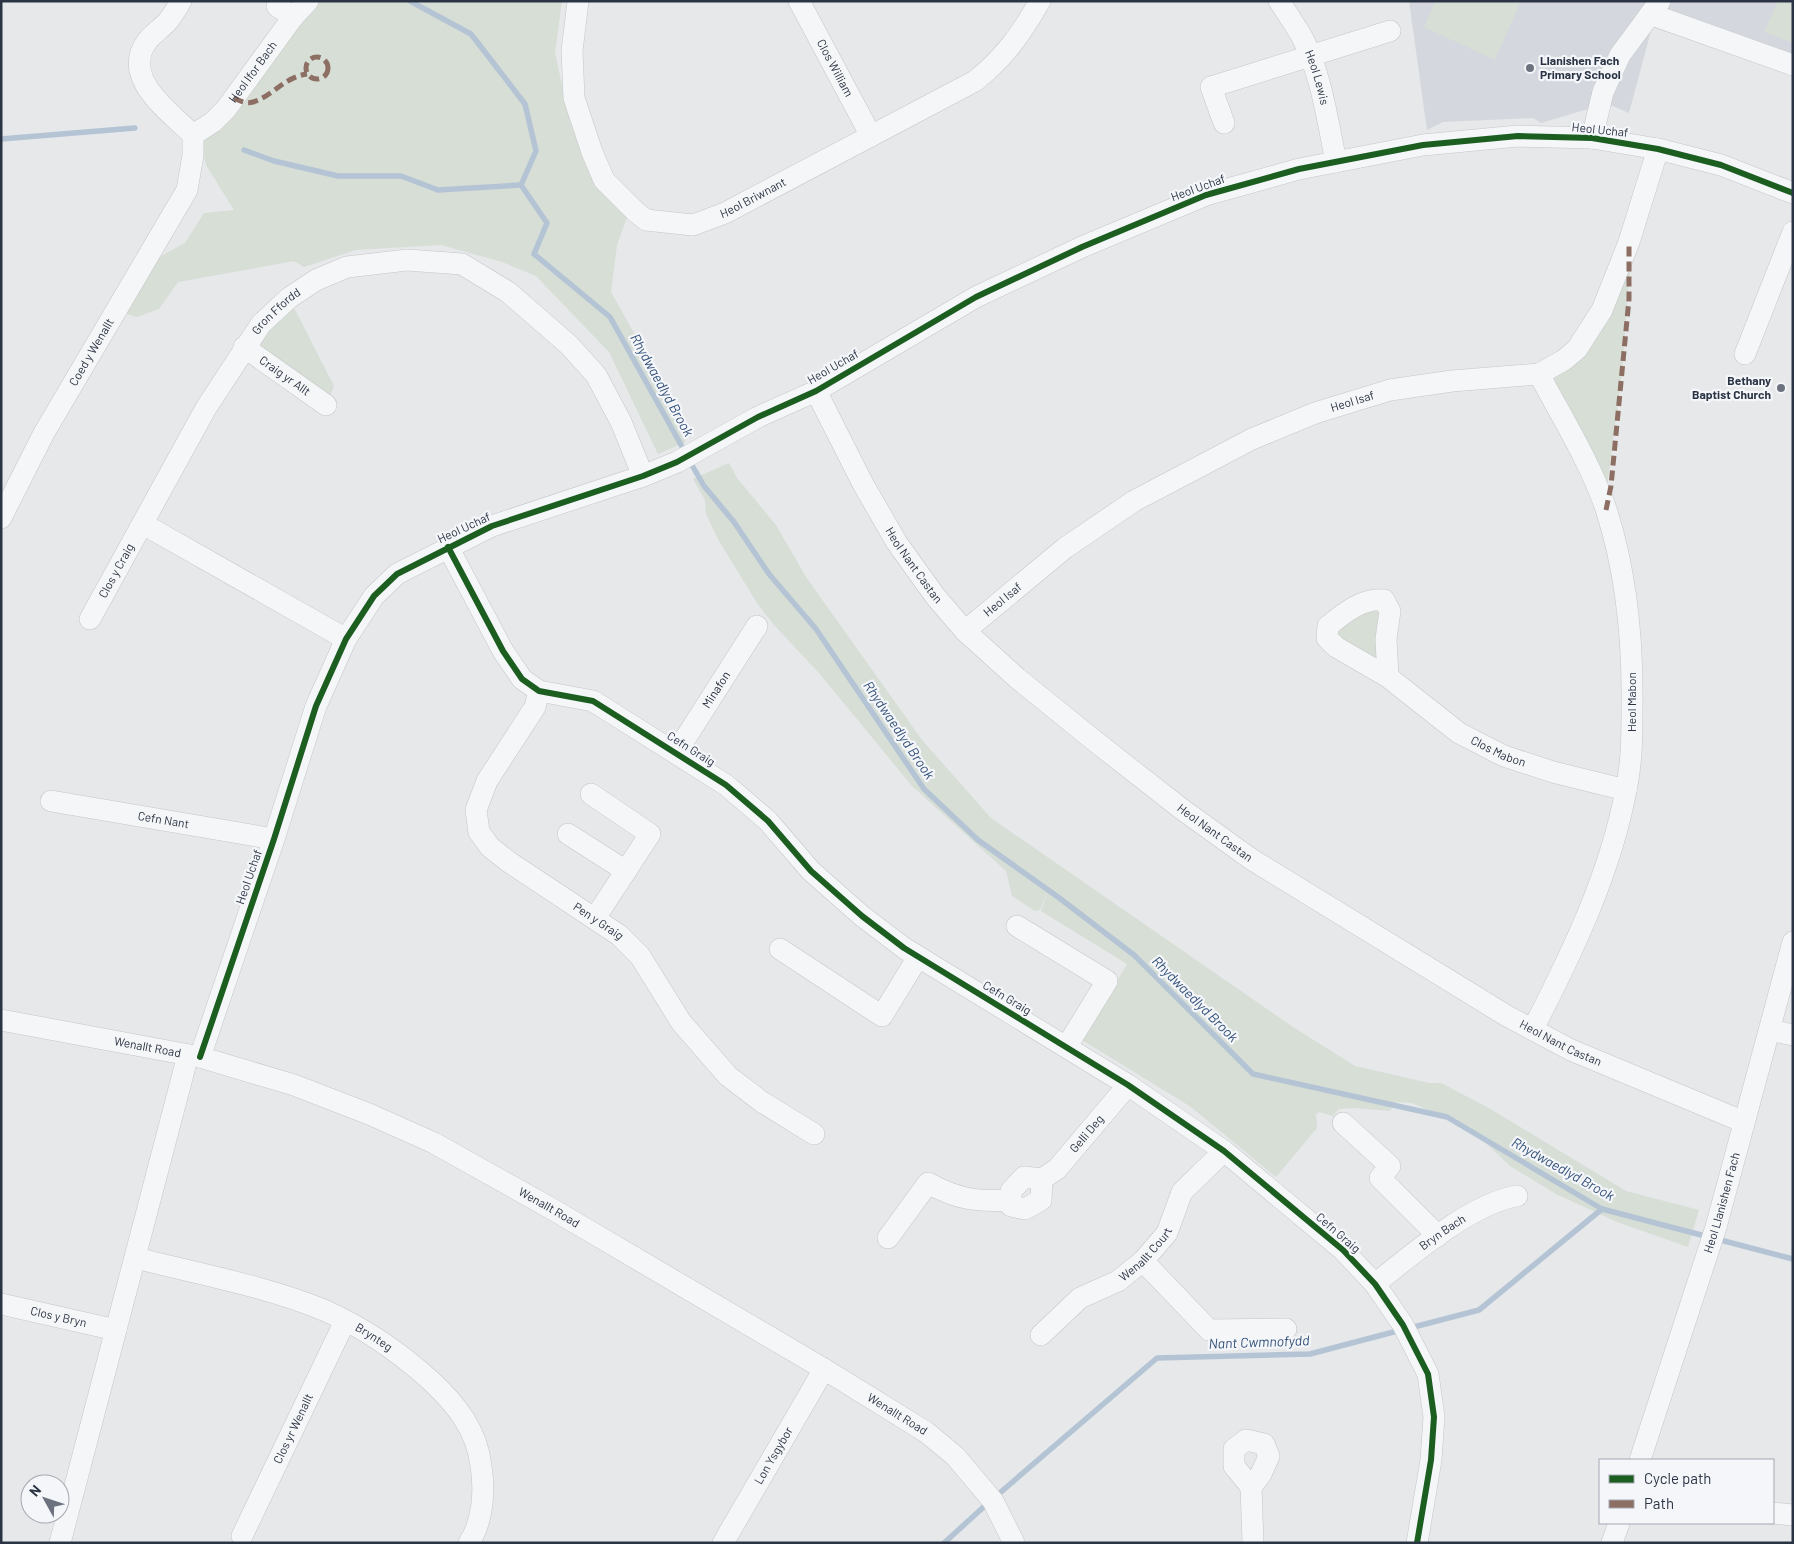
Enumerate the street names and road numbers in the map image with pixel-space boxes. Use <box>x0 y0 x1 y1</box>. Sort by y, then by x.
street label: Clos William <box>815 36 857 99</box>
street label: Heol Ifor Bach <box>225 38 279 105</box>
street label: Heol Lewis <box>1303 48 1333 106</box>
street label: Heol Uchaf <box>1571 119 1629 139</box>
street label: Heol Uchaf <box>1169 171 1227 203</box>
street label: Heol Briwnant <box>718 174 788 220</box>
street label: Gron Ffordd <box>248 284 303 336</box>
street label: Coed y Wenallt <box>65 315 116 388</box>
street label: Heol Uchaf <box>804 346 861 386</box>
street label: Craig yr Allt <box>257 352 314 398</box>
street label: Heol Isaf <box>1328 387 1376 414</box>
street label: Heol Uchaf <box>435 509 492 545</box>
street label: Heol Nant Castan <box>883 524 946 605</box>
street label: Clos y Craig <box>95 541 136 600</box>
street label: Heol Isaf <box>980 579 1024 619</box>
street label: Minafon <box>699 668 732 710</box>
street label: Heol Mabon <box>1624 672 1638 732</box>
street label: Cefn Graig <box>665 728 718 768</box>
street label: Clos Mabon <box>1469 732 1528 769</box>
street label: Heol Nant Castan <box>1175 800 1256 864</box>
street label: Cefn Nant <box>137 808 190 830</box>
street label: Heol Uchaf <box>232 848 264 906</box>
street label: Pen y Graig <box>571 899 627 942</box>
street label: Cefn Graig <box>981 977 1034 1017</box>
street label: Heol Nant Castan <box>1518 1016 1604 1068</box>
street label: Wenallt Road <box>113 1033 182 1059</box>
street label: Gelli Deg <box>1066 1111 1106 1155</box>
street label: Heol Llanishen Fach <box>1700 1151 1742 1255</box>
street label: Wenallt Road <box>517 1184 582 1230</box>
street label: Cefn Graig <box>1314 1209 1364 1255</box>
street label: Bryn Bach <box>1416 1211 1468 1252</box>
street label: Wenallt Court <box>1116 1226 1174 1284</box>
street label: Clos y Bryn <box>29 1303 88 1329</box>
street label: Brynteg <box>353 1319 396 1353</box>
street label: Wenallt Road <box>865 1390 930 1437</box>
street label: Clos yr Wenallt <box>270 1391 315 1466</box>
street label: Lon Ysgybor <box>751 1423 795 1486</box>

